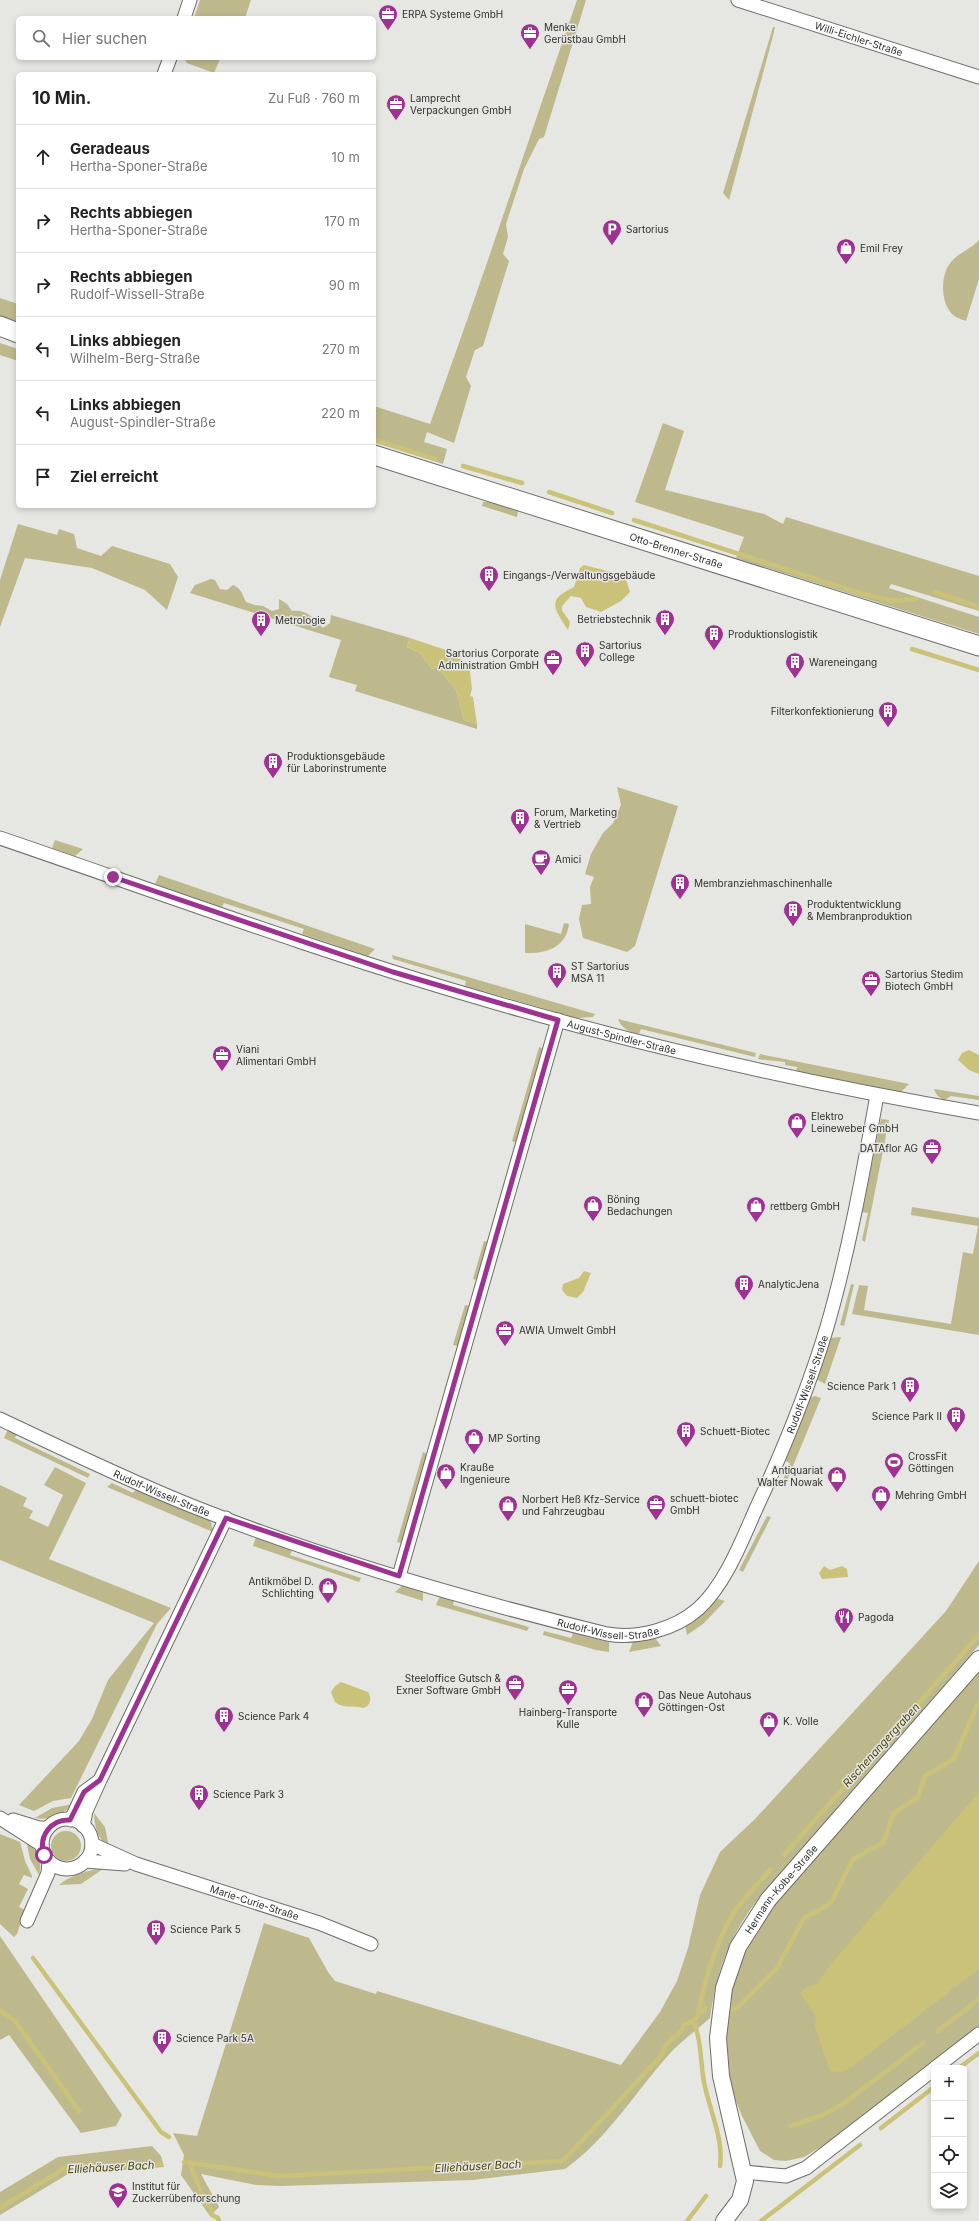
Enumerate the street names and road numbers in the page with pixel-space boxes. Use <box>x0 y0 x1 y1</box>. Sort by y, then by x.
street label: Willi-Eichler-Straße <box>814 19 905 58</box>
street label: Otto-Brenner-Straße <box>628 530 725 571</box>
street label: August-Spindler-Straße <box>566 1017 678 1057</box>
street label: Rudolf-Wissell-Straße <box>784 1333 830 1435</box>
street label: Rudolf-Wissell-Straße <box>112 1467 212 1519</box>
street label: Rudolf-Wissell-Straße <box>556 1616 661 1641</box>
street label: Hermann-Kolbe-Straße <box>742 1842 820 1936</box>
street label: Marie-Curie-Straße <box>209 1882 301 1922</box>

